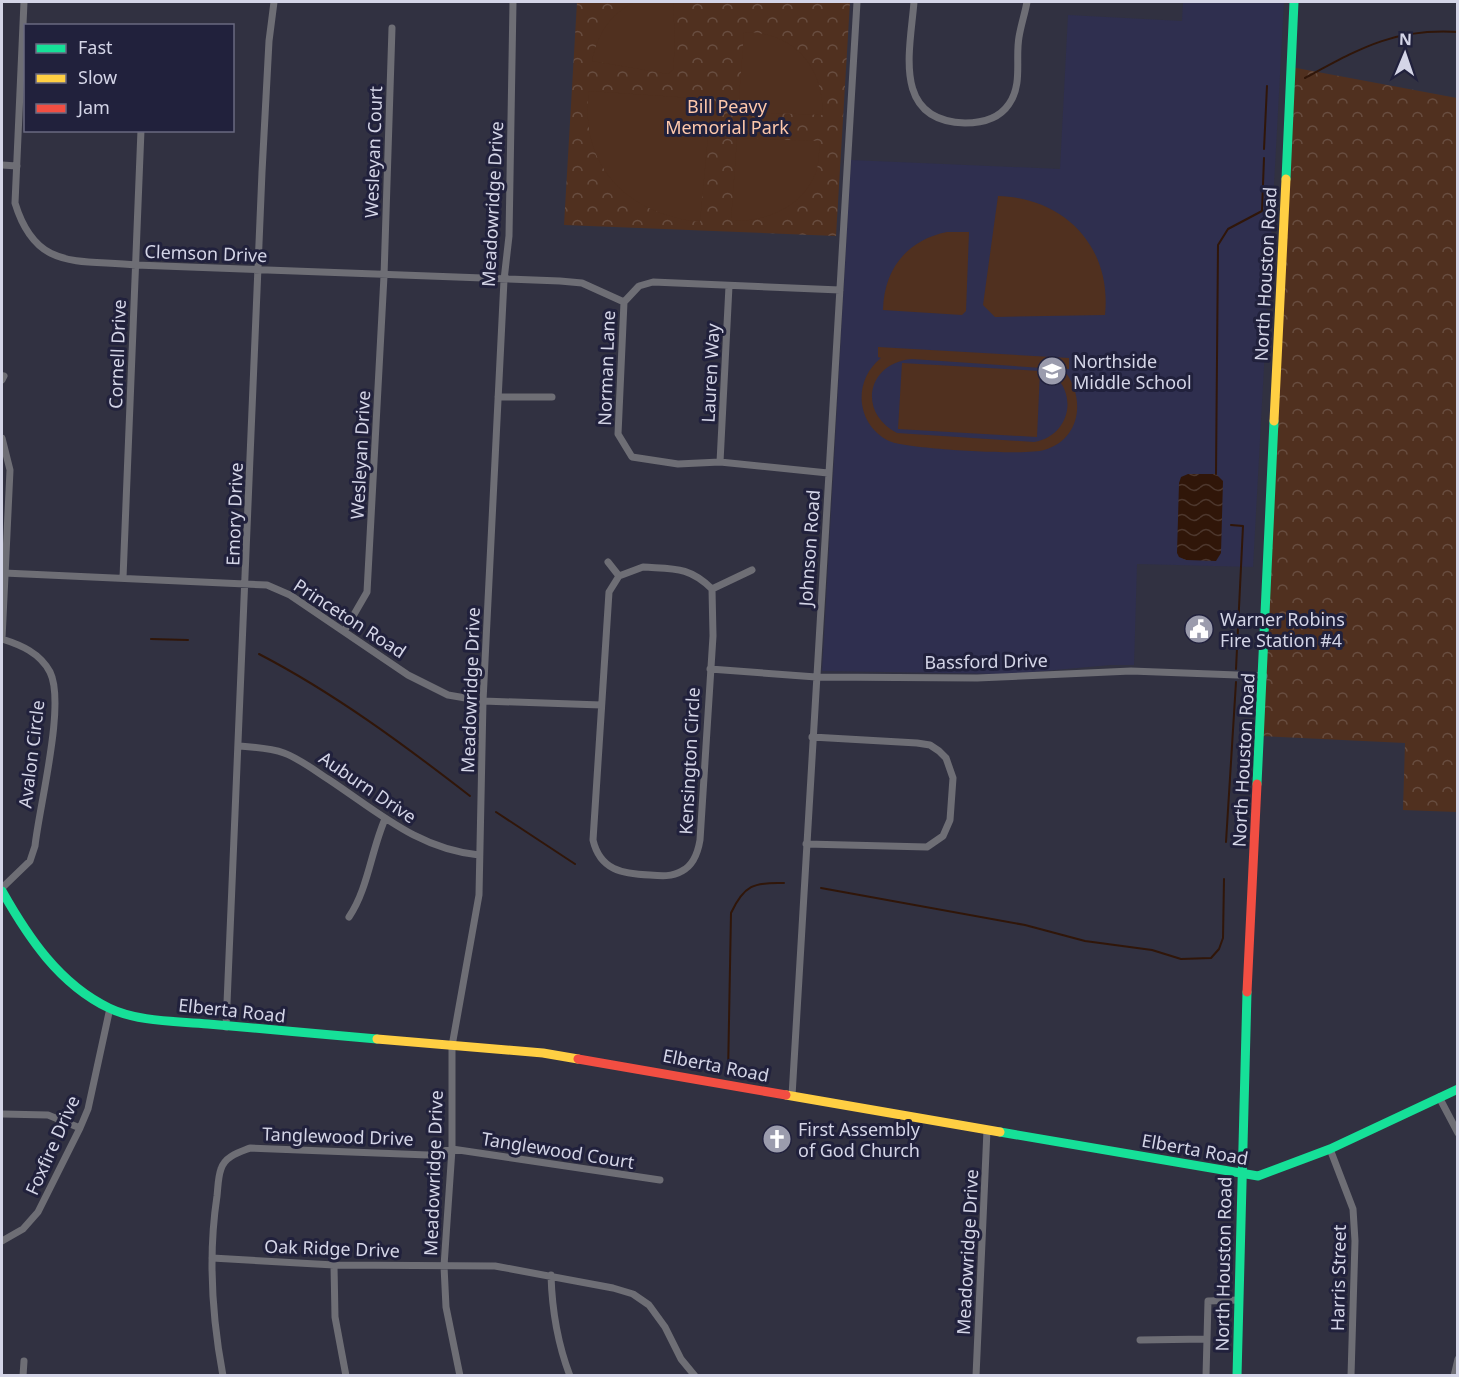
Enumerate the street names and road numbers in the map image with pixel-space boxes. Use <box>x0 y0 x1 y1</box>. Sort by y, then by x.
street label: Wesleyan Court <box>359 85 387 218</box>
street label: Meadowridge Drive <box>476 121 508 287</box>
street label: North Houston Road <box>1248 186 1282 362</box>
street label: Clemson Drive <box>144 239 268 267</box>
street label: Cornell Drive <box>103 299 131 409</box>
street label: Norman Lane <box>592 310 620 426</box>
street label: Lauren Way <box>695 322 725 423</box>
street label: Wesleyan Drive <box>345 390 375 520</box>
street label: Emory Drive <box>220 462 248 566</box>
street label: Johnson Road <box>793 489 825 609</box>
street label: Princeton Road <box>289 573 411 663</box>
street label: Meadowridge Drive <box>455 607 485 773</box>
street label: Bassford Drive <box>924 648 1048 674</box>
street label: North Houston Road <box>1226 672 1260 848</box>
street label: Kensington Circle <box>673 687 705 835</box>
street label: Avalon Circle <box>12 699 50 809</box>
street label: Auburn Drive <box>315 746 421 828</box>
street label: Elberta Road <box>177 992 287 1028</box>
street label: Elberta Road <box>661 1043 771 1087</box>
street label: Meadowridge Drive <box>418 1090 448 1256</box>
street label: Foxfire Drive <box>19 1091 85 1199</box>
street label: Tanglewood Drive <box>262 1121 414 1151</box>
street label: Tanglewood Court <box>480 1126 637 1174</box>
street label: Elberta Road <box>1140 1128 1250 1170</box>
street label: Meadowridge Drive <box>951 1169 983 1335</box>
street label: North Houston Road <box>1209 1176 1237 1352</box>
street label: Harris Street <box>1325 1224 1351 1331</box>
street label: Oak Ridge Drive <box>264 1234 400 1262</box>

